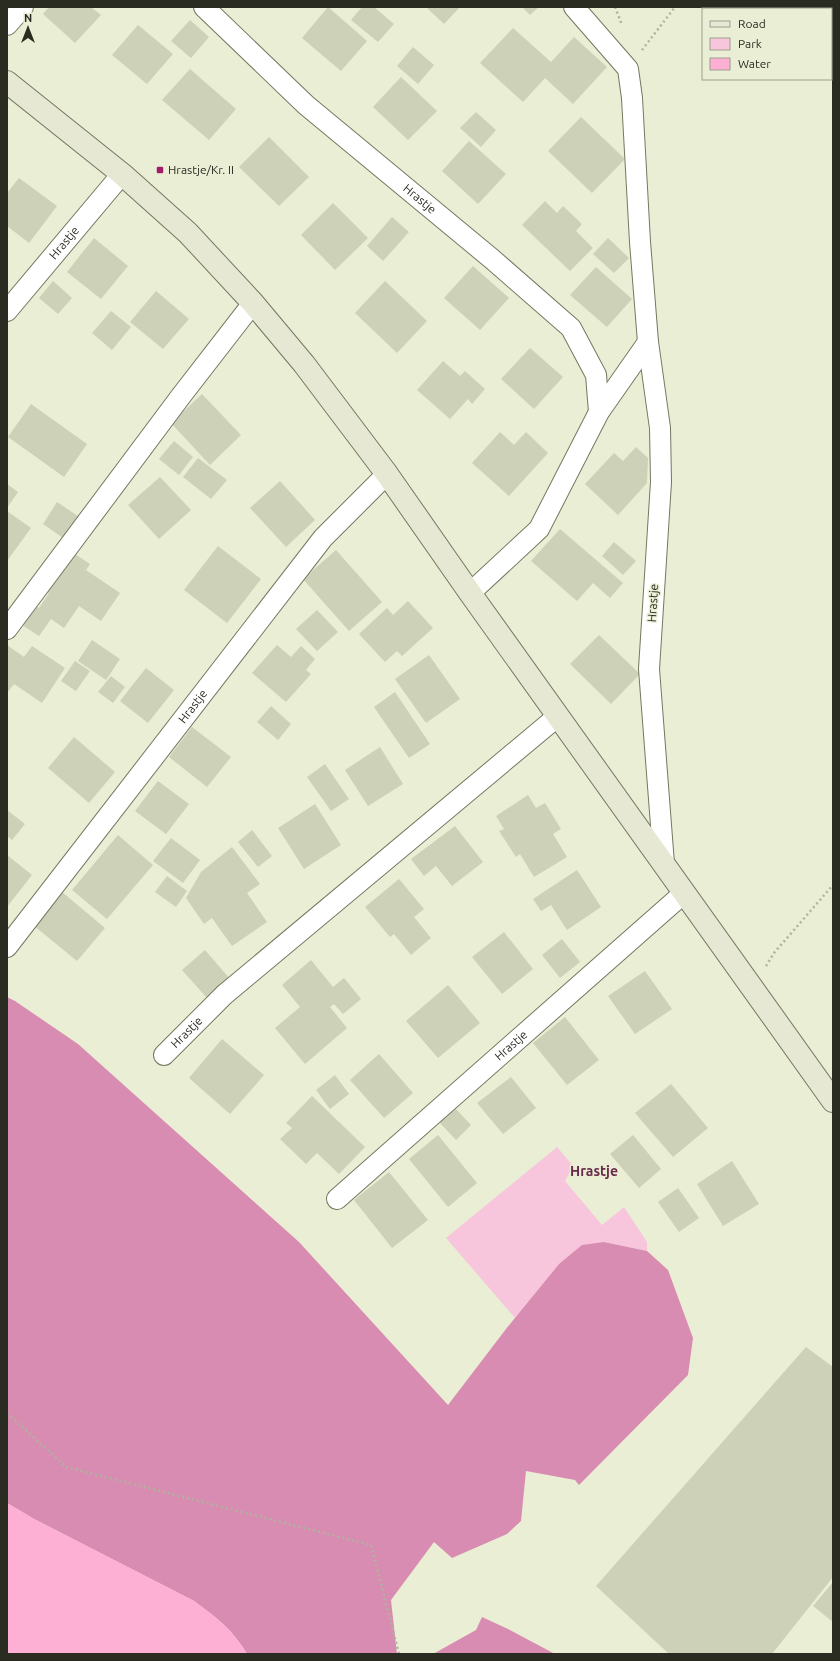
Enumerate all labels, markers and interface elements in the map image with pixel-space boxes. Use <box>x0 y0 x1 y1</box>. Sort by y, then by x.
north arrow <box>8 8 48 48</box>
legend <box>702 8 832 80</box>
text: N <box>24 12 32 24</box>
text: Road <box>738 17 766 30</box>
text: Park <box>738 37 762 50</box>
text: Water <box>738 57 771 70</box>
place label: Hrastje/Kr. II <box>168 163 234 176</box>
marker: Hrastje/Kr. II <box>155 165 165 175</box>
street label: Hrastje <box>401 181 439 216</box>
street label: Hrastje <box>46 224 81 261</box>
street label: Hrastje <box>645 583 660 623</box>
street label: Hrastje <box>176 687 209 725</box>
street label: Hrastje <box>168 1014 205 1050</box>
street label: Hrastje <box>492 1028 529 1063</box>
district label: Hrastje <box>570 1163 618 1179</box>

